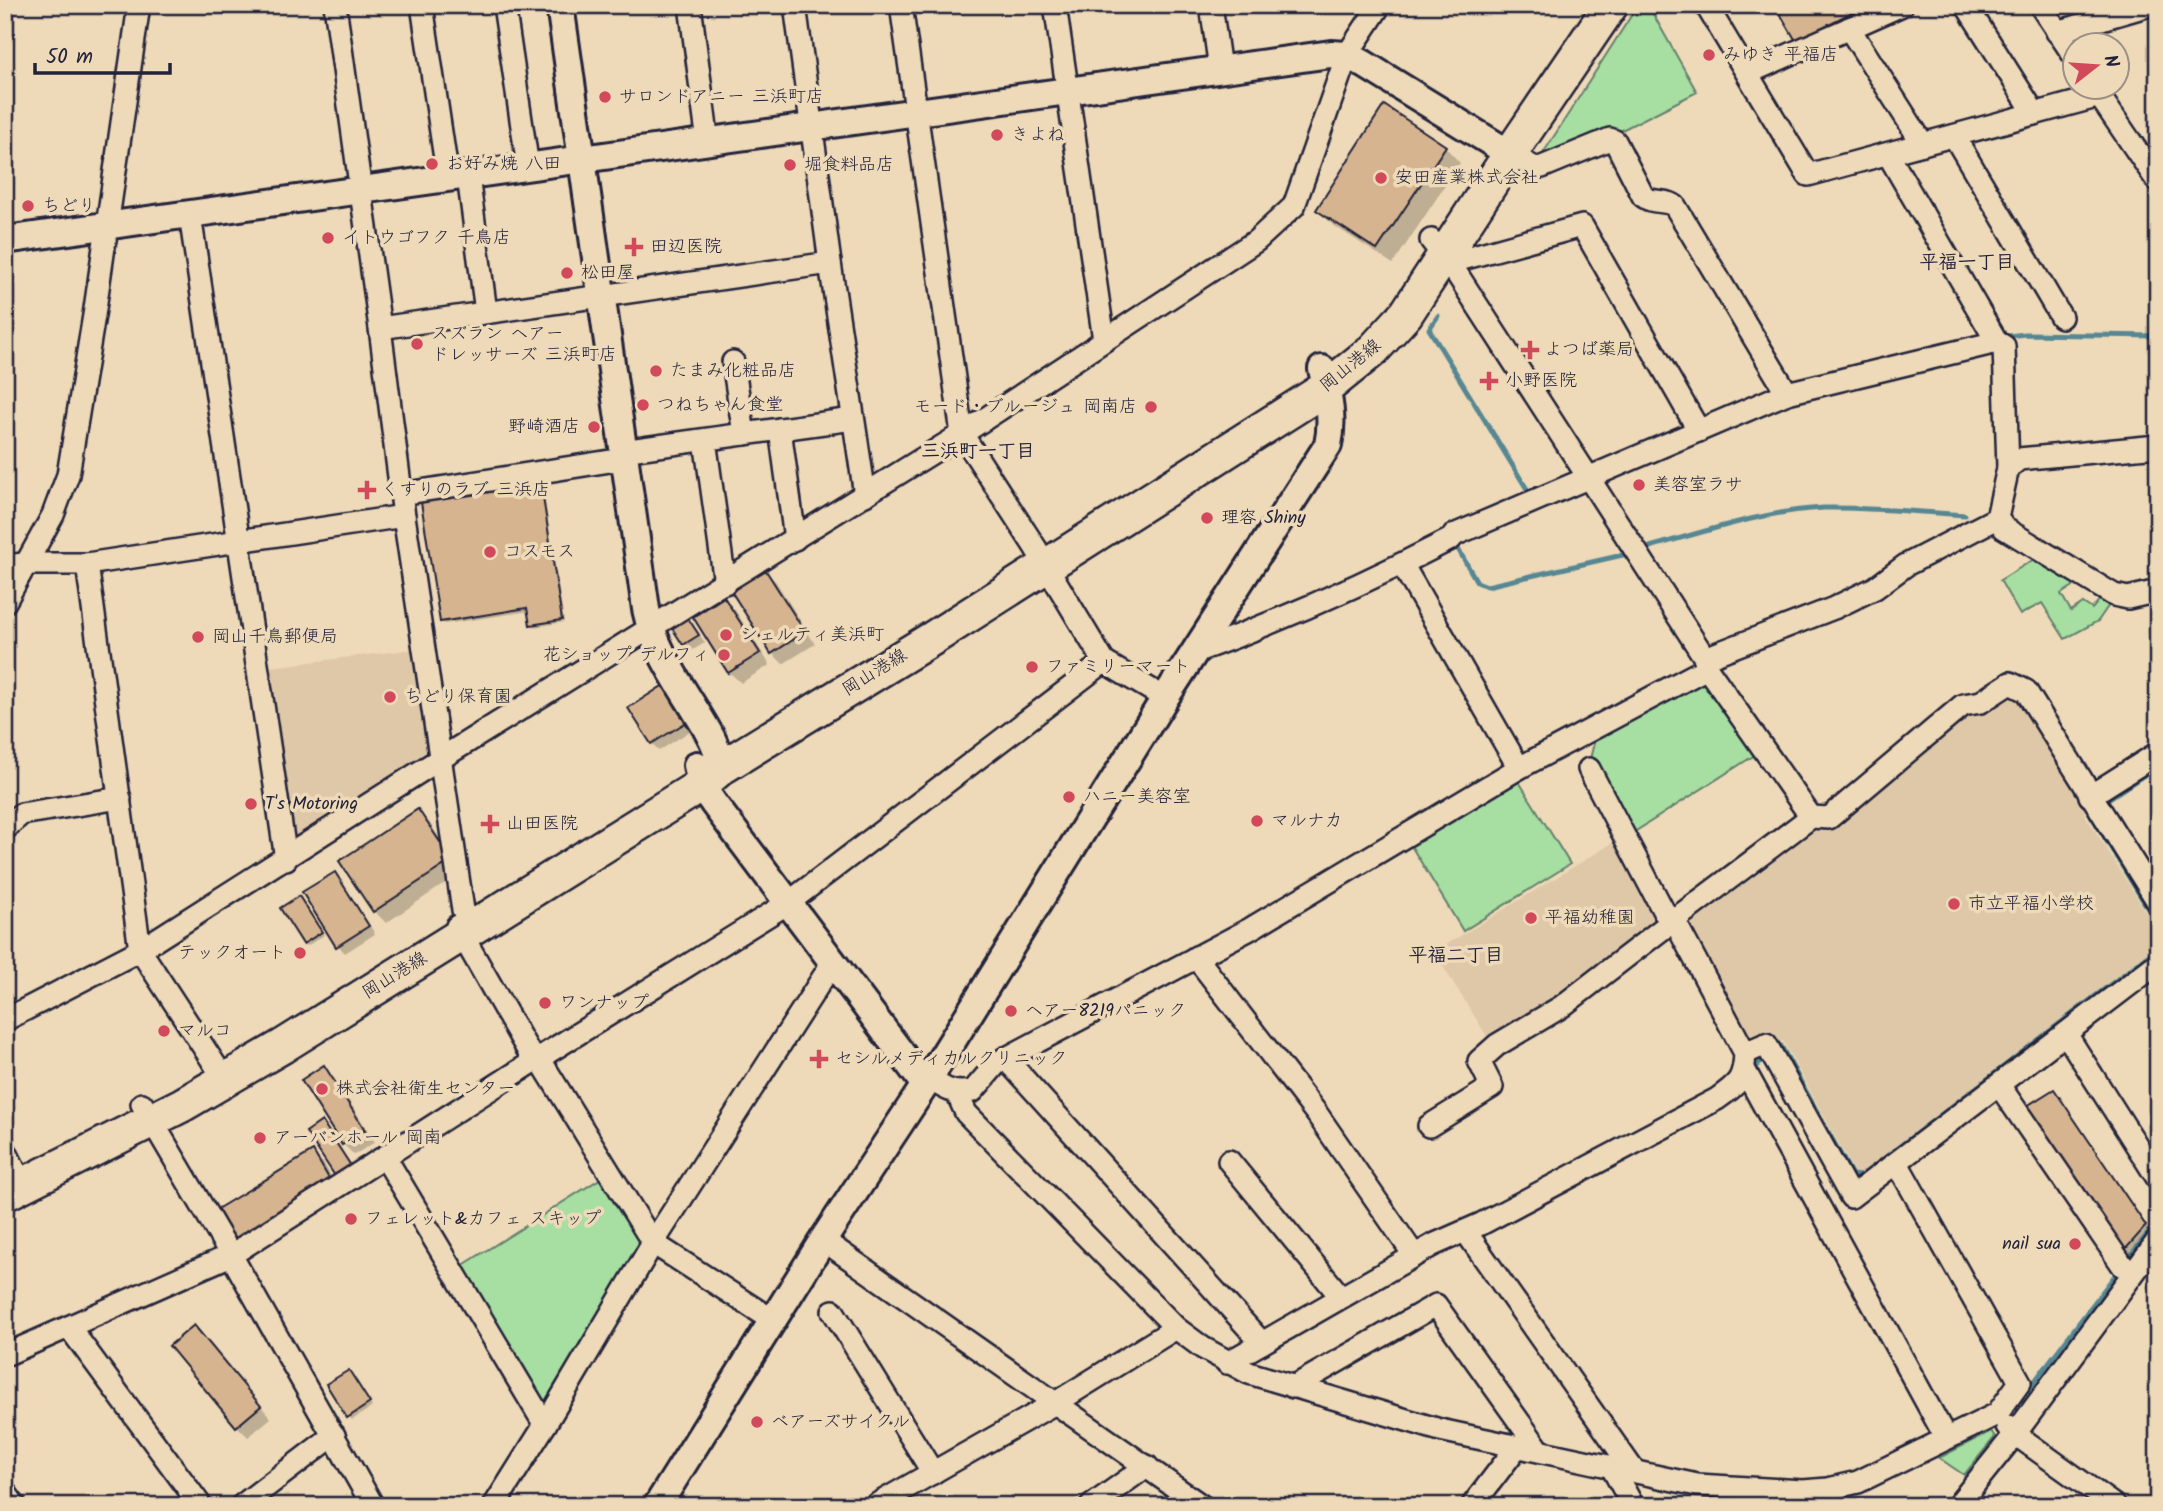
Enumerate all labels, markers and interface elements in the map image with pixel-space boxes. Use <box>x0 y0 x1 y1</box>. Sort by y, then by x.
scale bar <box>35 32 170 76</box>
north arrow <box>2062 32 2132 102</box>
text: 50 m <box>46 41 93 74</box>
place label: みゆき 平福店 <box>1723 41 1838 70</box>
marker: みゆき 平福店 <box>1701 47 1717 63</box>
text: N <box>2094 51 2126 72</box>
place label: サロンドアニー 三浜町店 <box>619 83 824 112</box>
marker: サロンドアニー 三浜町店 <box>597 89 613 105</box>
place label: きよね <box>1011 121 1065 150</box>
marker: きよね <box>989 127 1005 143</box>
place label: お好み焼 八田 <box>446 150 561 179</box>
place label: 堀食料品店 <box>804 151 894 180</box>
marker: お好み焼 八田 <box>424 156 440 172</box>
marker: 堀食料品店 <box>782 157 798 173</box>
place label: 安田産業株式会社 <box>1395 164 1539 193</box>
marker: 安田産業株式会社 <box>1373 170 1389 186</box>
place label: ちどり <box>42 192 96 221</box>
marker: ちどり <box>20 198 36 214</box>
place label: イトウゴフク 千鳥店 <box>342 224 511 253</box>
marker: イトウゴフク 千鳥店 <box>320 230 336 246</box>
place label: 田辺医院 <box>650 233 722 262</box>
marker: 田辺医院 <box>624 237 644 257</box>
district label: 平福一丁目 <box>1919 248 2015 278</box>
place label: 松田屋 <box>581 259 635 288</box>
marker: 松田屋 <box>559 265 575 281</box>
place label: スズラン ヘアー ドレッサーズ 三浜町店 <box>431 320 617 370</box>
street label: 岡山港線 <box>1314 332 1388 400</box>
marker: スズラン ヘアー ドレッサーズ 三浜町店 <box>409 336 425 352</box>
place label: よつば薬局 <box>1544 336 1634 365</box>
marker: よつば薬局 <box>1522 342 1538 358</box>
place label: たまみ化粧品店 <box>670 357 796 386</box>
marker: たまみ化粧品店 <box>648 363 664 379</box>
place label: 小野医院 <box>1505 367 1577 396</box>
marker: 小野医院 <box>1479 371 1499 391</box>
place label: つねちゃん食堂 <box>657 391 783 420</box>
place label: モード・ブルージュ 岡南店 <box>913 393 1137 422</box>
marker: つねちゃん食堂 <box>635 397 651 413</box>
marker: モード・ブルージュ 岡南店 <box>1143 399 1159 415</box>
place label: 野崎酒店 <box>508 413 580 442</box>
marker: 野崎酒店 <box>586 419 602 435</box>
district label: 三浜町一丁目 <box>921 437 1035 467</box>
place label: 美容室ラサ <box>1653 471 1743 500</box>
place label: くすりのラブ 三浜店 <box>381 476 550 505</box>
marker: 美容室ラサ <box>1631 477 1647 493</box>
marker: くすりのラブ 三浜店 <box>359 482 375 498</box>
place label: 理容 Shiny <box>1221 504 1306 533</box>
marker: 理容 Shiny <box>1199 510 1215 526</box>
place label: コスモス <box>504 538 575 567</box>
marker: コスモス <box>482 544 498 560</box>
place label: シェルティ美浜町 <box>740 621 884 650</box>
place label: 岡山千鳥郵便局 <box>212 623 338 652</box>
marker: シェルティ美浜町 <box>718 627 734 643</box>
marker: 岡山千鳥郵便局 <box>190 629 206 645</box>
place label: 花ショップ デルフィ <box>543 641 710 670</box>
street label: 岡山港線 <box>837 642 913 704</box>
marker: 花ショップ デルフィ <box>716 647 732 663</box>
place label: ファミリーマート <box>1046 653 1190 682</box>
marker: ファミリーマート <box>1024 659 1040 675</box>
place label: ちどり保育園 <box>404 683 512 712</box>
marker: ちどり保育園 <box>382 689 398 705</box>
place label: ハニー美容室 <box>1083 783 1191 812</box>
marker: ハニー美容室 <box>1061 789 1077 805</box>
place label: T's Motoring <box>265 790 358 819</box>
marker: T's Motoring <box>243 796 259 812</box>
place label: マルナカ <box>1271 807 1343 836</box>
place label: 山田医院 <box>506 810 578 839</box>
marker: マルナカ <box>1249 813 1265 829</box>
marker: 山田医院 <box>480 814 500 834</box>
place label: 市立平福小学校 <box>1968 890 2094 919</box>
marker: 市立平福小学校 <box>1946 896 1962 912</box>
place label: 平福幼稚園 <box>1545 904 1635 933</box>
marker: 平福幼稚園 <box>1523 910 1539 926</box>
place label: テックオート <box>178 939 286 968</box>
district label: 平福二丁目 <box>1408 941 1504 971</box>
marker: テックオート <box>292 945 308 961</box>
street label: 岡山港線 <box>357 945 433 1007</box>
place label: ワンナップ <box>559 989 649 1018</box>
marker: ワンナップ <box>537 995 553 1011</box>
place label: ヘアー8219パニック <box>1025 997 1186 1026</box>
marker: ヘアー8219パニック <box>1003 1003 1019 1019</box>
place label: マルコ <box>178 1017 232 1046</box>
marker: マルコ <box>156 1023 172 1039</box>
place label: セシルメディカルクリニック <box>835 1045 1067 1074</box>
marker: セシルメディカルクリニック <box>809 1049 829 1069</box>
place label: 株式会社衛生センター <box>336 1075 515 1104</box>
marker: 株式会社衛生センター <box>314 1081 330 1097</box>
place label: アーバンホール 岡南 <box>274 1124 441 1153</box>
marker: アーバンホール 岡南 <box>252 1130 268 1146</box>
place label: フェレット&カフェ スキップ <box>365 1205 601 1234</box>
marker: フェレット&カフェ スキップ <box>343 1211 359 1227</box>
place label: nail sua <box>2002 1230 2061 1259</box>
marker: nail sua <box>2067 1236 2083 1252</box>
place label: ベアーズサイクル <box>771 1408 910 1437</box>
marker: ベアーズサイクル <box>749 1414 765 1430</box>

